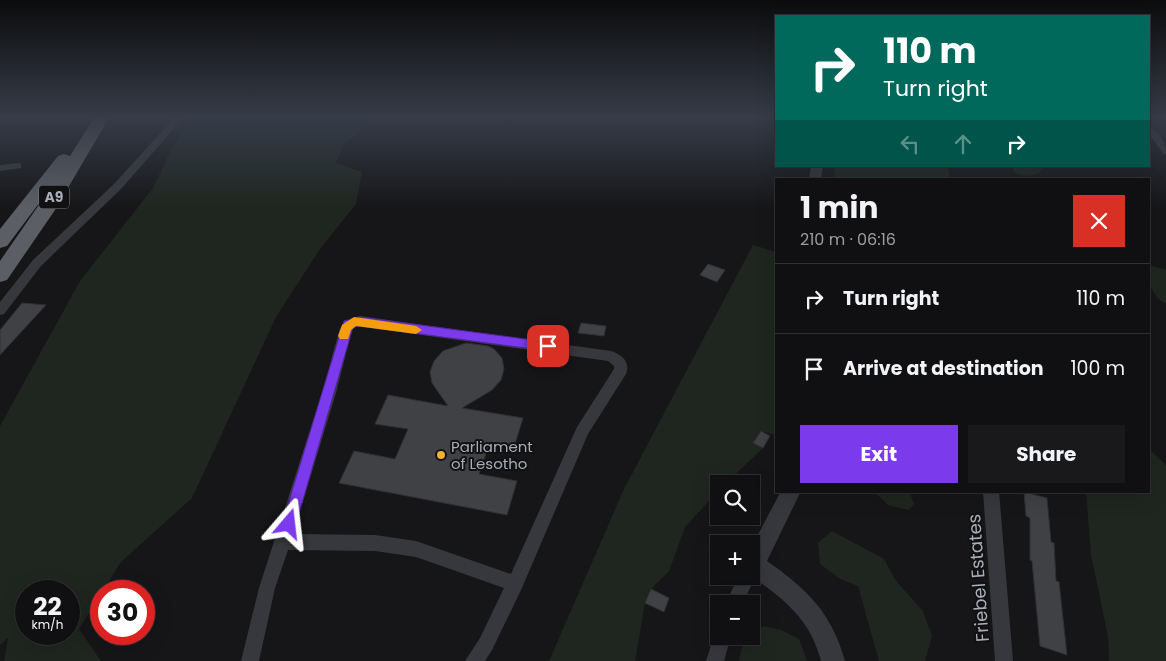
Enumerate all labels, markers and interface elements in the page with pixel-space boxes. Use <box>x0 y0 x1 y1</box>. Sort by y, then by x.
text: 110 m <box>883 26 977 75</box>
icon: right <box>800 35 865 100</box>
text: Turn right <box>883 73 988 104</box>
icon: left <box>896 130 924 158</box>
icon: ahead <box>949 130 977 158</box>
icon: right <box>1002 130 1030 158</box>
road number: A9 <box>39 186 69 208</box>
text: 1 min <box>800 186 878 229</box>
button: close <box>1073 195 1125 247</box>
text: 210 m · 06:16 <box>800 228 896 251</box>
icon: right <box>800 285 828 313</box>
text: Turn right <box>843 285 939 312</box>
text: 110 m <box>1076 285 1125 312</box>
pin <box>527 325 569 367</box>
icon: arrive <box>534 332 562 360</box>
icon: arrive <box>800 355 828 383</box>
text: Arrive at destination <box>843 355 1044 382</box>
text: 100 m <box>1070 355 1125 382</box>
button: Exit <box>800 425 958 483</box>
button: Share <box>968 425 1125 483</box>
place label: Parliament of Lesotho <box>451 436 533 474</box>
marker: Parliament of Lesotho <box>435 449 447 461</box>
map controls <box>710 475 760 645</box>
button: search <box>710 475 760 525</box>
position arrow <box>262 497 314 549</box>
street label: Friebel Estates <box>961 513 995 643</box>
button: + <box>710 535 760 585</box>
speed limit sign: 30 <box>90 580 155 645</box>
text: 22 <box>33 589 62 624</box>
button: − <box>710 595 760 645</box>
text: km/h <box>32 616 63 633</box>

